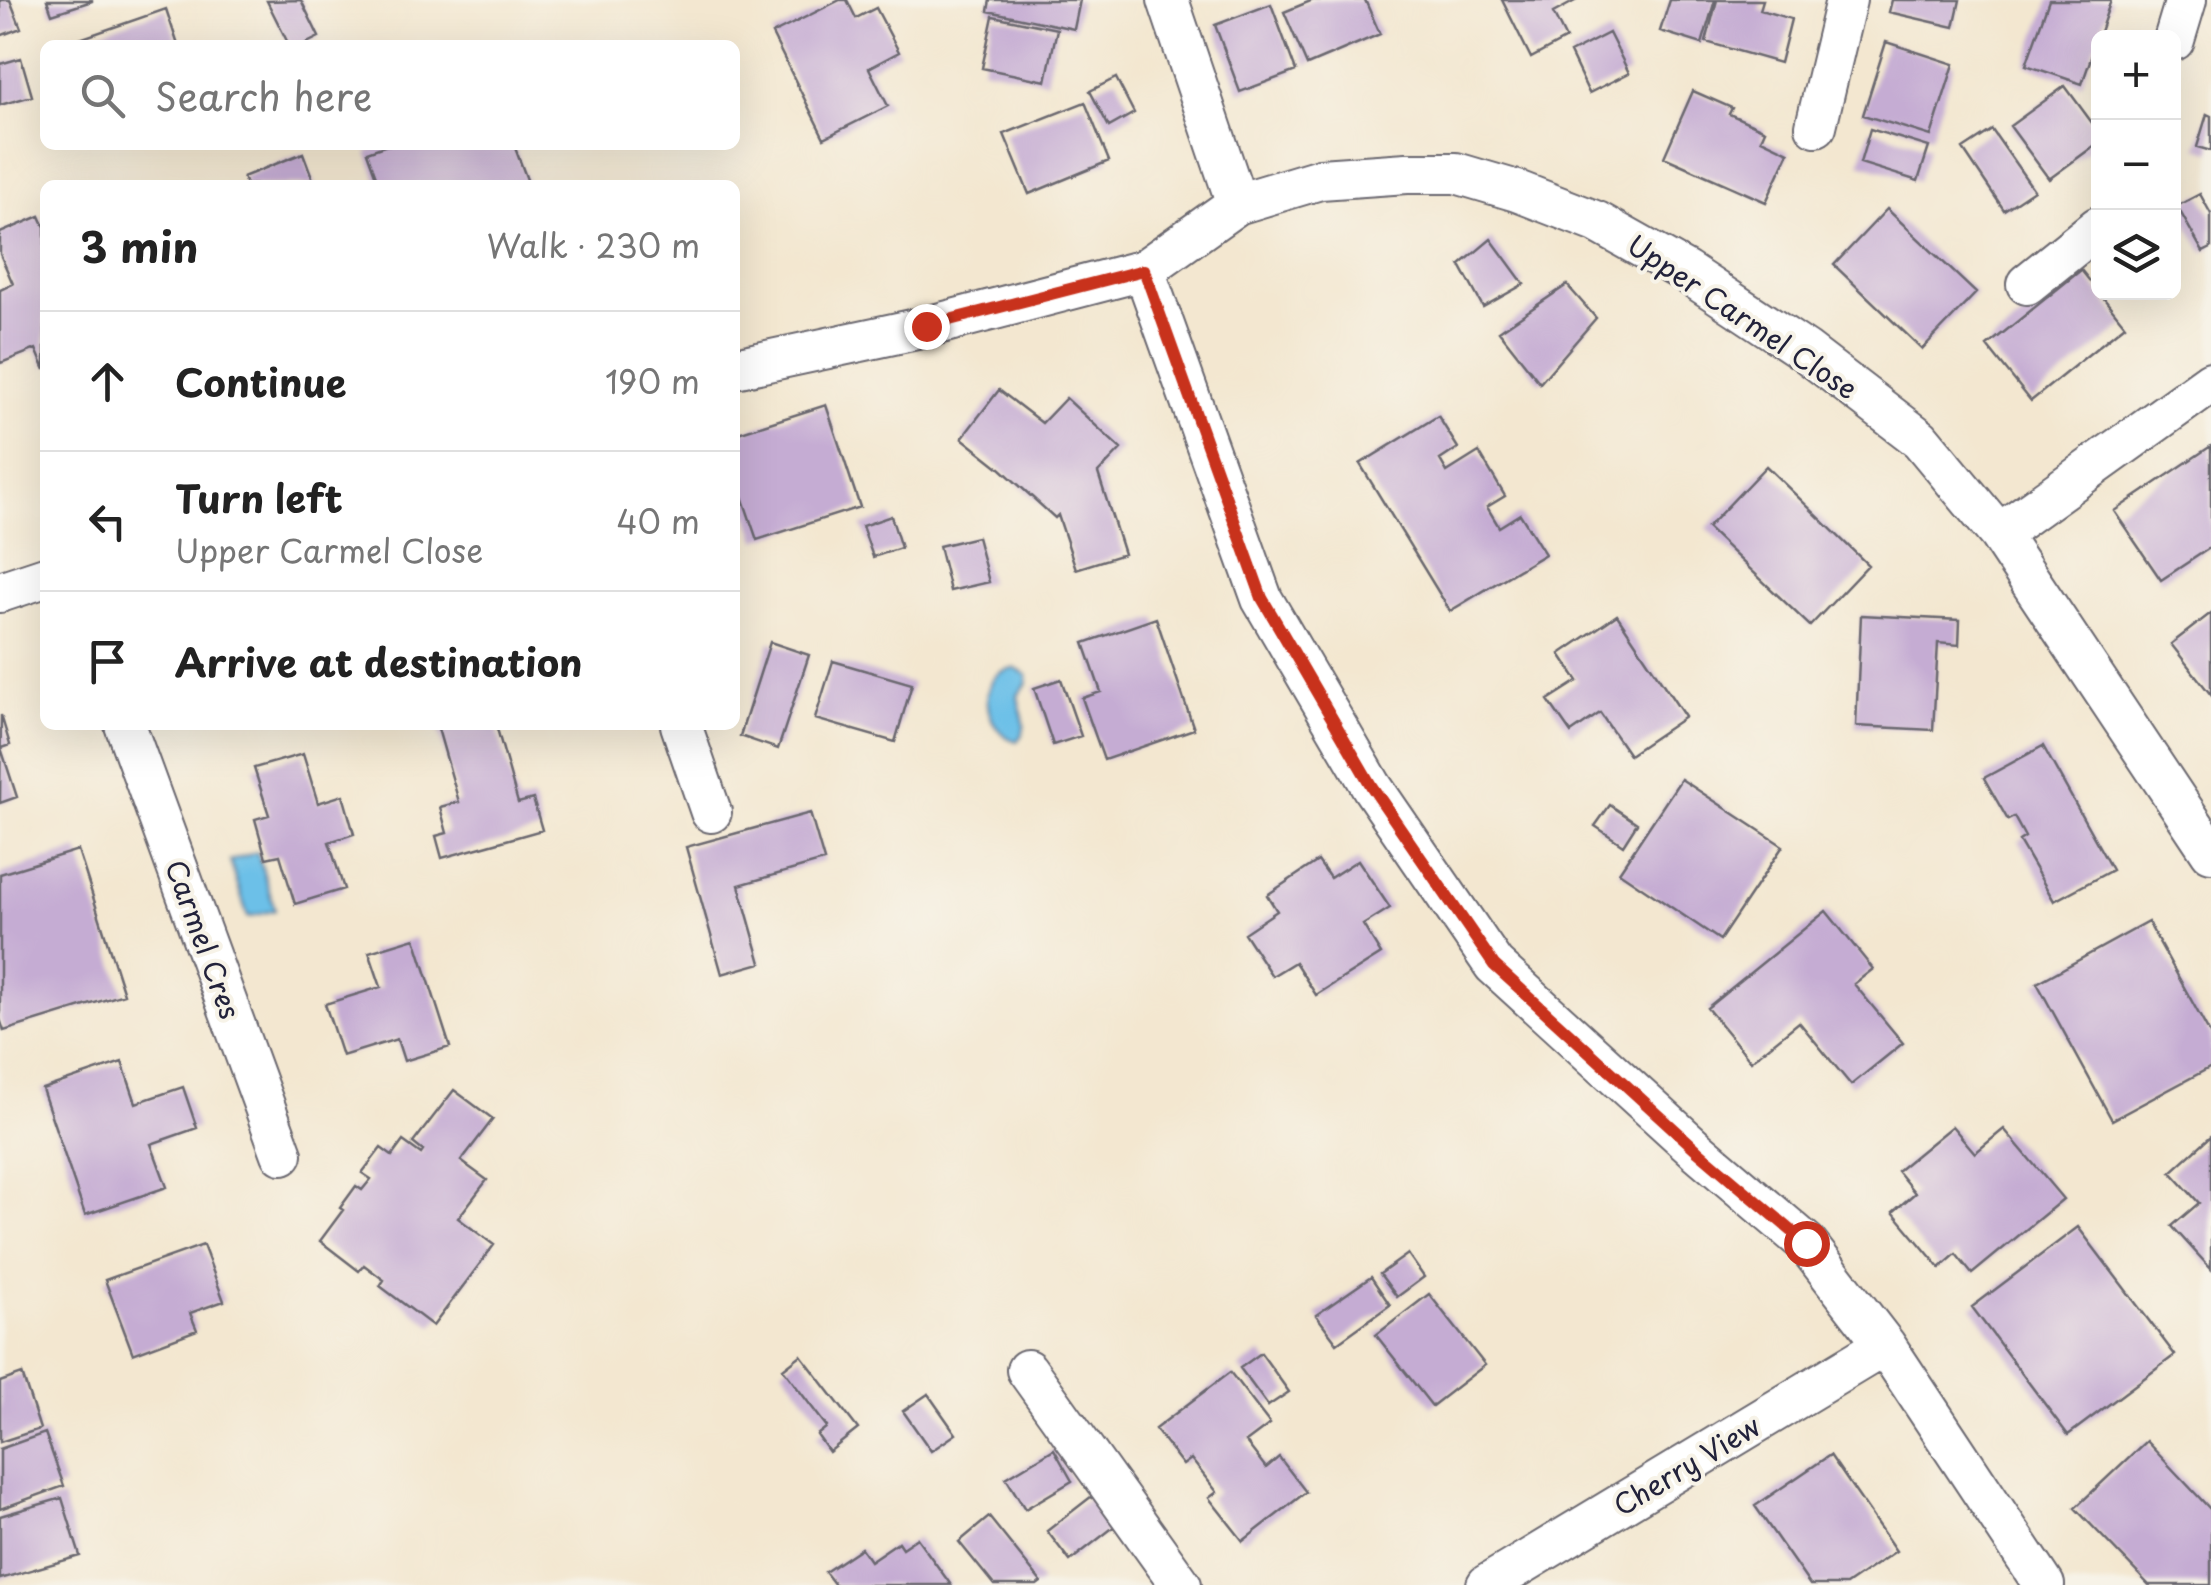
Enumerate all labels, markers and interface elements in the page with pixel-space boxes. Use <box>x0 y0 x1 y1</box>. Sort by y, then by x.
map controls <box>2091 30 2181 300</box>
button: + <box>2091 30 2181 120</box>
search box <box>40 40 740 150</box>
text: Search here <box>155 67 372 124</box>
icon: search <box>75 68 130 123</box>
button: − <box>2091 120 2181 210</box>
button: layers <box>2091 210 2181 300</box>
text: 3 min <box>80 214 198 277</box>
text: Walk · 230 m <box>487 221 700 269</box>
street label: Upper Carmel Close <box>1619 223 1867 409</box>
route end <box>904 304 950 350</box>
text: Continue <box>175 353 346 410</box>
icon: ahead <box>80 354 135 409</box>
text: 190 m <box>605 357 700 405</box>
text: Turn left <box>175 469 343 526</box>
icon: left <box>80 494 135 549</box>
text: 40 m <box>616 497 700 545</box>
text: Upper Carmel Close <box>175 526 483 574</box>
text: Arrive at destination <box>175 633 583 690</box>
icon: arrive <box>80 634 135 689</box>
street label: Carmel Cres <box>155 853 253 1025</box>
route start <box>1784 1221 1830 1267</box>
street label: Cherry View <box>1604 1404 1768 1526</box>

